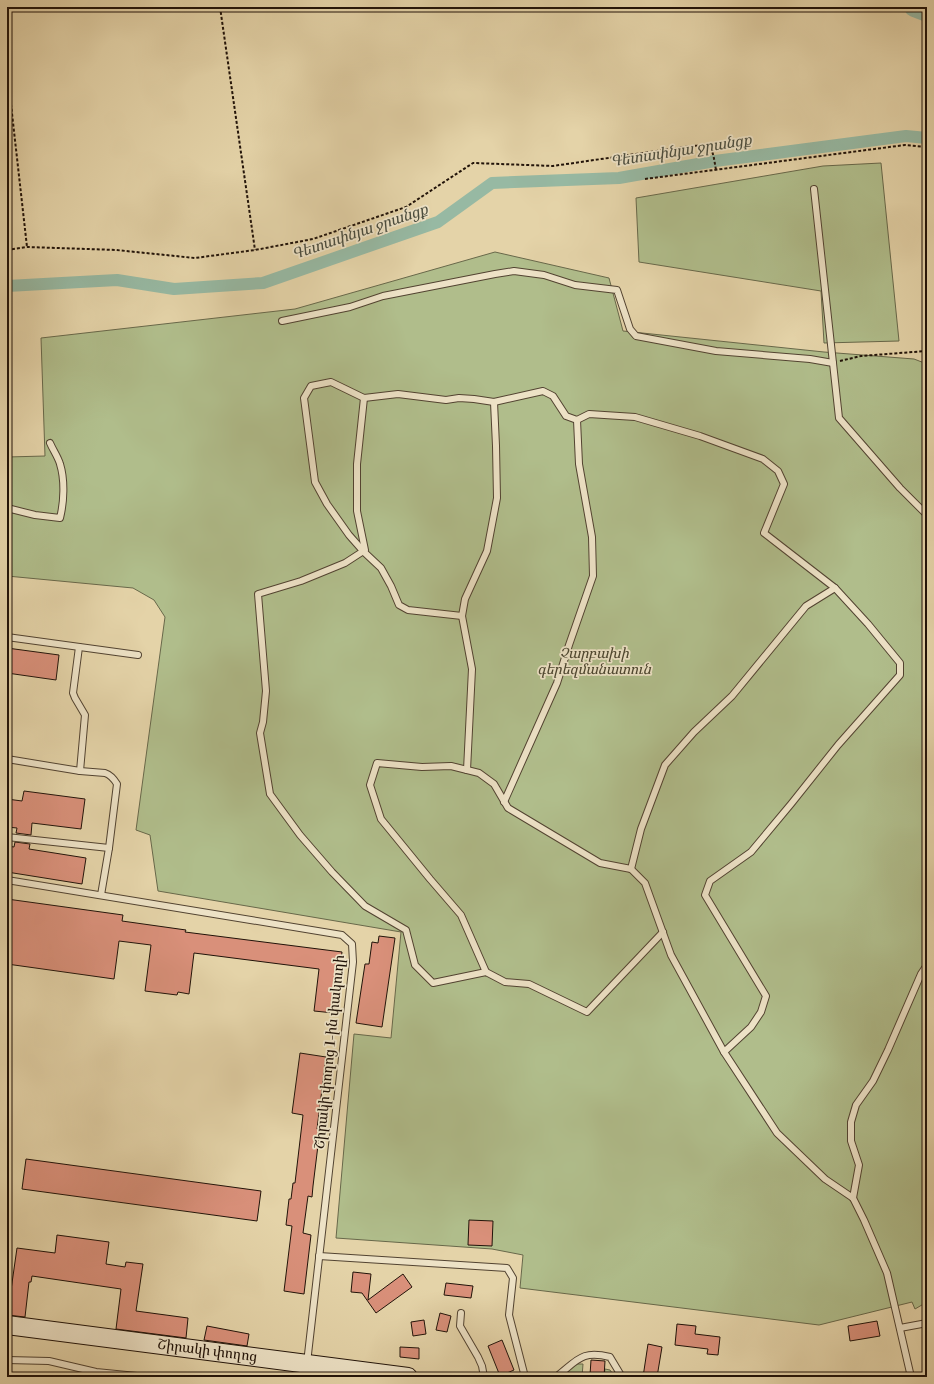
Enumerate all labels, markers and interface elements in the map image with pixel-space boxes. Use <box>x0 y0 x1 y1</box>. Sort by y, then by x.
water label: Գետափնյա ջրանցք <box>609 130 754 172</box>
water label: Գետափնյա ջրանցք <box>289 199 432 264</box>
park label: Չարբախի գերեզմանատուն <box>537 645 652 679</box>
street label: Շիրակի փողոց 1-ին փակուղի <box>311 954 349 1150</box>
street label: Շիրակի փողոց <box>156 1336 258 1366</box>

